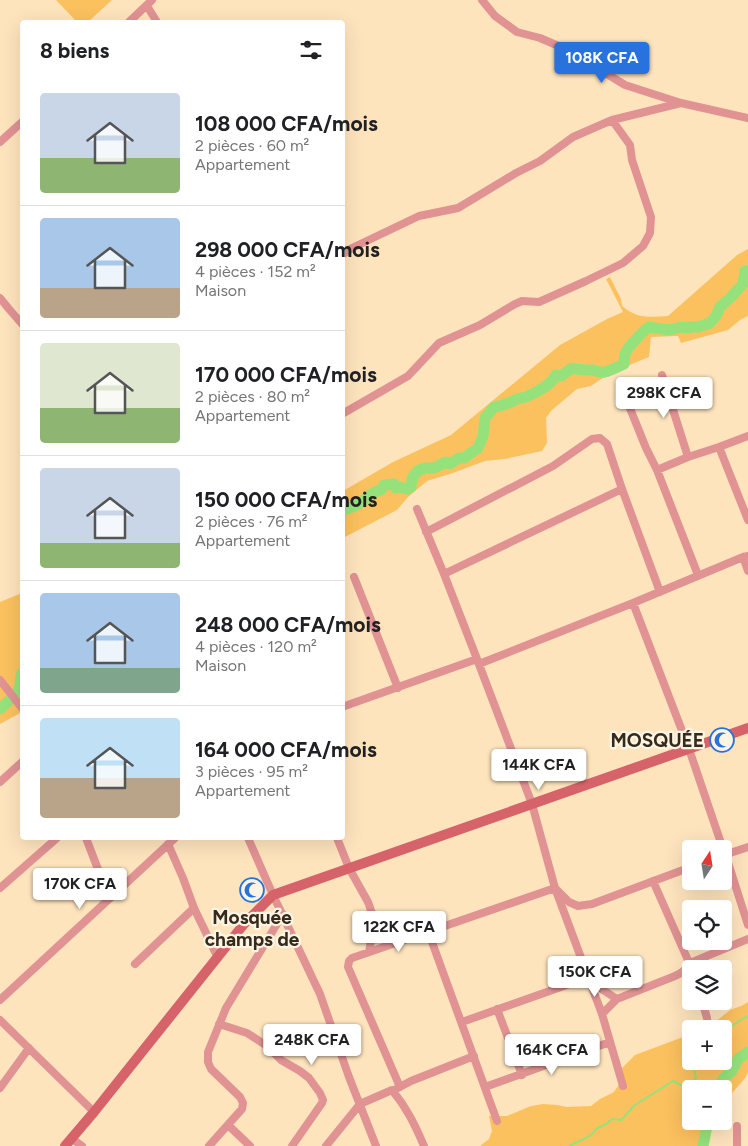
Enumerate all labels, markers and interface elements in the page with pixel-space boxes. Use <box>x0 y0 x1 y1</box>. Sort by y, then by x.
icon: filters <box>297 36 325 64</box>
text: 8 biens <box>40 38 109 63</box>
pin: 108K CFA <box>550 42 654 84</box>
text: 108K CFA <box>565 48 639 67</box>
text: 108 000 CFA/mois <box>195 111 378 136</box>
icon: home <box>80 113 140 173</box>
text: 2 pièces · 60 m² <box>195 136 309 155</box>
text: Appartement <box>195 155 290 174</box>
text: 298 000 CFA/mois <box>195 237 380 262</box>
icon: home <box>80 238 140 298</box>
text: 4 pièces · 152 m² <box>195 262 316 281</box>
text: Maison <box>195 281 246 300</box>
text: 170 000 CFA/mois <box>195 362 377 387</box>
icon: home <box>80 363 140 423</box>
pin: 298K CFA <box>612 376 716 419</box>
text: 298K CFA <box>627 383 701 402</box>
text: 2 pièces · 80 m² <box>195 387 310 406</box>
text: Appartement <box>195 406 290 425</box>
text: 150 000 CFA/mois <box>195 487 377 512</box>
icon: home <box>80 488 140 548</box>
text: 2 pièces · 76 m² <box>195 512 308 531</box>
text: Appartement <box>195 531 290 550</box>
text: 248 000 CFA/mois <box>195 612 381 637</box>
icon: home <box>80 613 140 673</box>
text: 4 pièces · 120 m² <box>195 637 317 656</box>
text: Maison <box>195 656 246 675</box>
mosque icon: MOSQUÉE <box>709 727 735 753</box>
place label: MOSQUÉE <box>610 729 704 752</box>
text: 164 000 CFA/mois <box>195 737 377 762</box>
icon: home <box>80 738 140 798</box>
pin: 144K CFA <box>487 748 591 791</box>
text: 144K CFA <box>502 755 576 774</box>
text: 3 pièces · 95 m² <box>195 762 308 781</box>
text: Appartement <box>195 781 290 800</box>
north arrow <box>682 840 732 890</box>
map controls <box>682 840 732 1130</box>
pin: 170K CFA <box>28 868 132 910</box>
text: 170K CFA <box>44 874 116 893</box>
mosque icon: Mosquée champs de <box>239 877 265 903</box>
button: locate <box>682 900 732 950</box>
place label: Mosquée champs de <box>205 906 300 951</box>
pin: 122K CFA <box>347 910 451 953</box>
text: 122K CFA <box>363 917 435 936</box>
pin: 150K CFA <box>543 956 647 998</box>
button: layers <box>682 960 732 1010</box>
text: 150K CFA <box>559 962 631 981</box>
button: + <box>682 1020 732 1070</box>
pin: 248K CFA <box>260 1024 364 1066</box>
text: 248K CFA <box>274 1030 350 1049</box>
pin: 164K CFA <box>500 1034 604 1076</box>
text: 164K CFA <box>516 1040 588 1059</box>
button: − <box>682 1080 732 1130</box>

